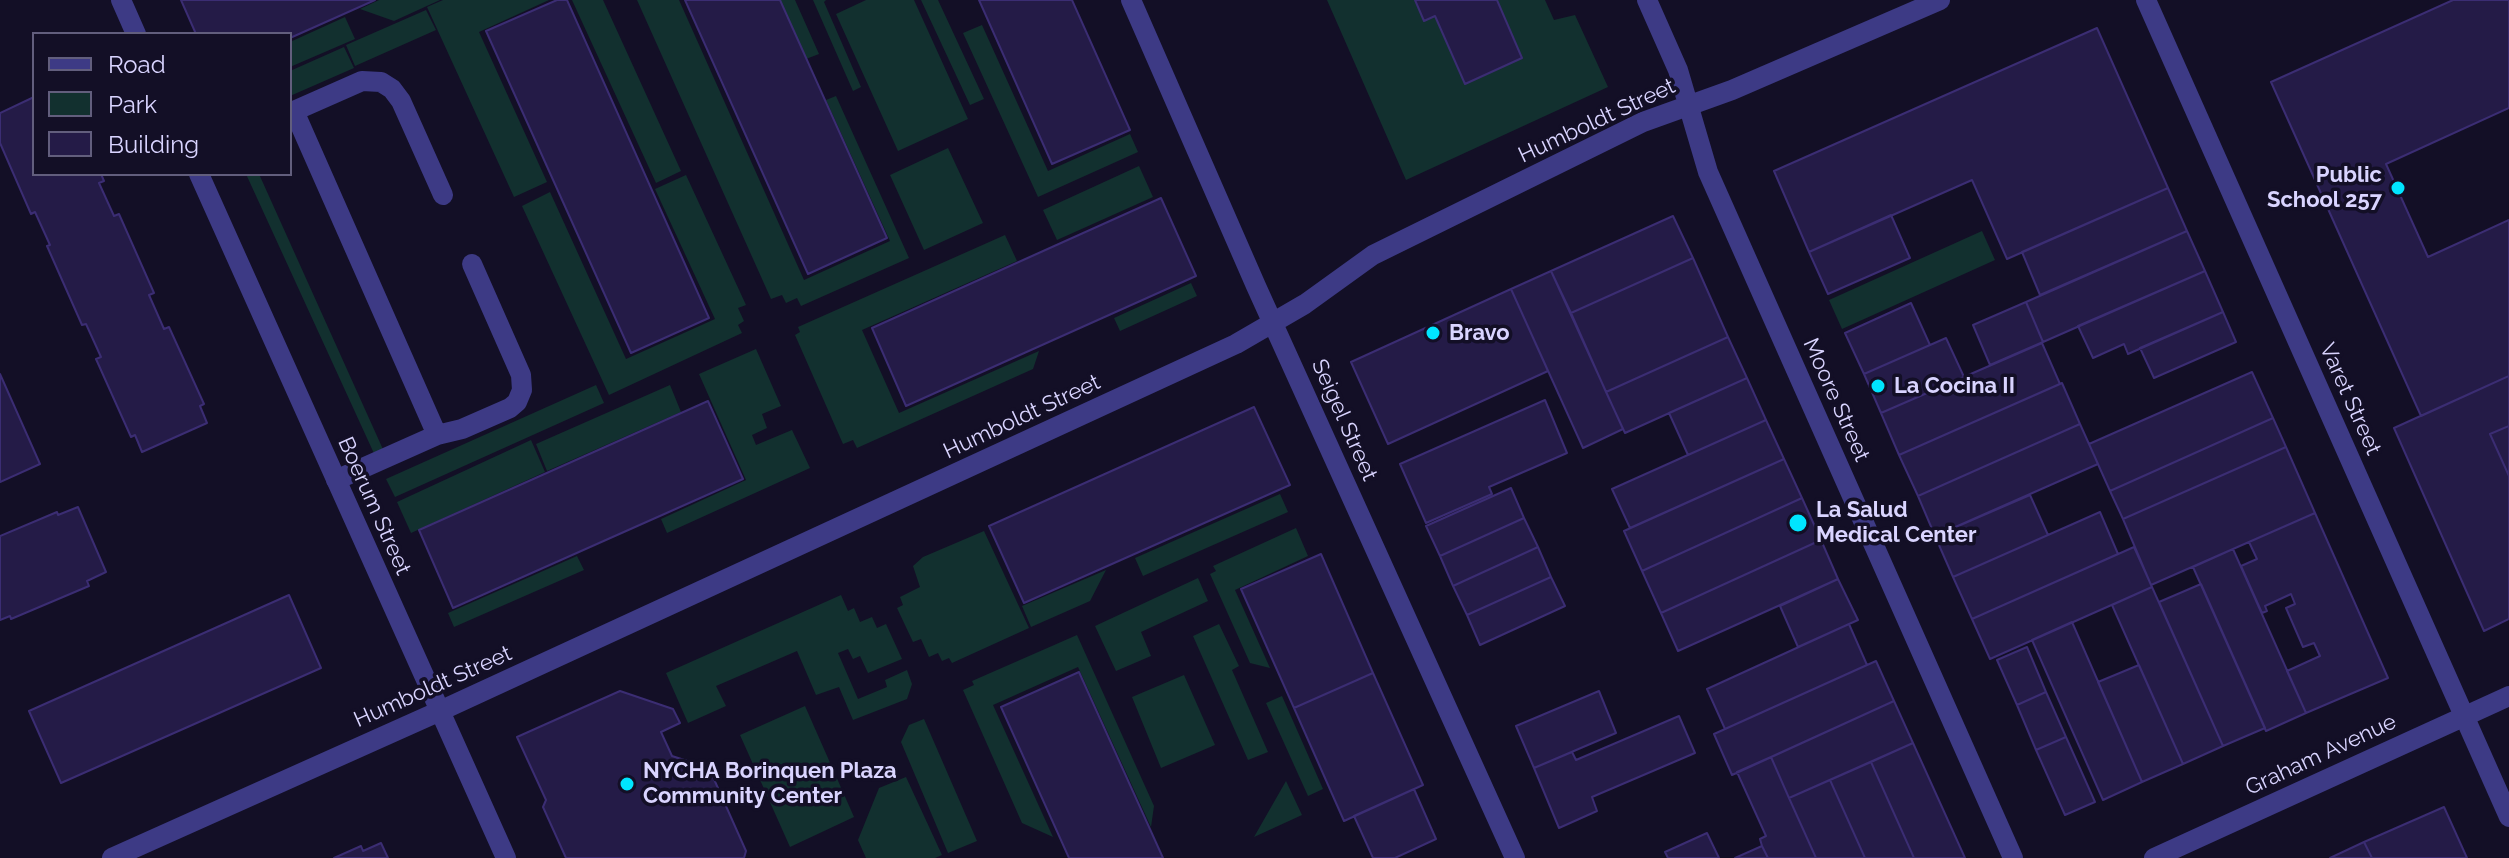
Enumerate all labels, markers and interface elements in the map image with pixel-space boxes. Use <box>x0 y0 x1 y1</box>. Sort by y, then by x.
legend <box>32 32 292 176</box>
text: Road <box>108 50 166 79</box>
street label: Humboldt Street <box>1514 73 1680 169</box>
text: Park <box>108 90 157 119</box>
text: Building <box>108 130 199 159</box>
place label: Public School 257 <box>2267 162 2382 214</box>
marker: Public School 257 <box>2389 179 2407 197</box>
place label: Bravo <box>1449 320 1510 346</box>
marker: Bravo <box>1424 324 1442 342</box>
street label: Moore Street <box>1797 334 1875 466</box>
street label: Varet Street <box>2314 339 2386 459</box>
street label: Seigel Street <box>1305 355 1383 485</box>
street label: Humboldt Street <box>939 369 1105 465</box>
place label: La Cocina II <box>1894 373 2015 399</box>
marker: La Cocina II <box>1869 377 1887 395</box>
street label: Boerum Street <box>332 433 416 579</box>
place label: La Salud Medical Center <box>1816 497 1977 548</box>
marker: La Salud Medical Center <box>1787 512 1809 534</box>
street label: Humboldt Street <box>350 640 516 734</box>
street label: Graham Avenue <box>2241 709 2401 801</box>
place label: NYCHA Borinquen Plaza Community Center <box>643 758 897 810</box>
marker: NYCHA Borinquen Plaza Community Center <box>618 775 636 793</box>

